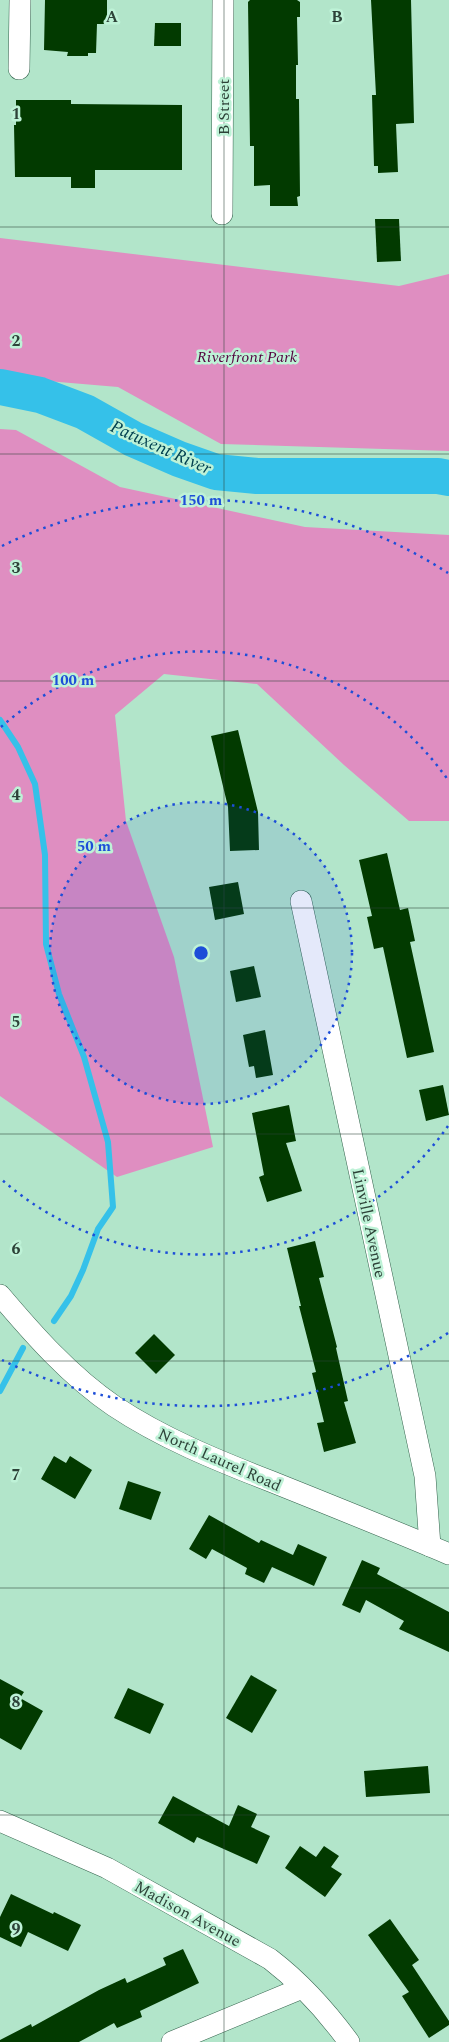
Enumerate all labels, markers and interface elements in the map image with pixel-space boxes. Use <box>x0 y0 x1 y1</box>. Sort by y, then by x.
text: A <box>106 5 119 29</box>
text: B <box>331 5 343 29</box>
street label: B Street <box>212 78 236 135</box>
text: 1 <box>12 102 20 126</box>
text: 2 <box>12 329 21 353</box>
park label: Riverfront Park <box>197 345 298 369</box>
water label: Patuxent River <box>106 413 216 482</box>
text: 150 m <box>180 489 223 512</box>
text: 3 <box>12 556 21 580</box>
text: 100 m <box>52 669 95 692</box>
text: 4 <box>12 783 21 807</box>
text: 50 m <box>77 835 112 858</box>
centre of rings <box>192 944 210 962</box>
text: 5 <box>12 1010 20 1034</box>
street label: Linville Avenue <box>346 1166 392 1280</box>
text: 6 <box>12 1237 21 1261</box>
street label: North Laurel Road <box>154 1422 285 1498</box>
text: 7 <box>12 1463 21 1487</box>
text: 8 <box>12 1690 21 1714</box>
street label: Madison Avenue <box>130 1875 245 1953</box>
text: 9 <box>12 1917 21 1941</box>

